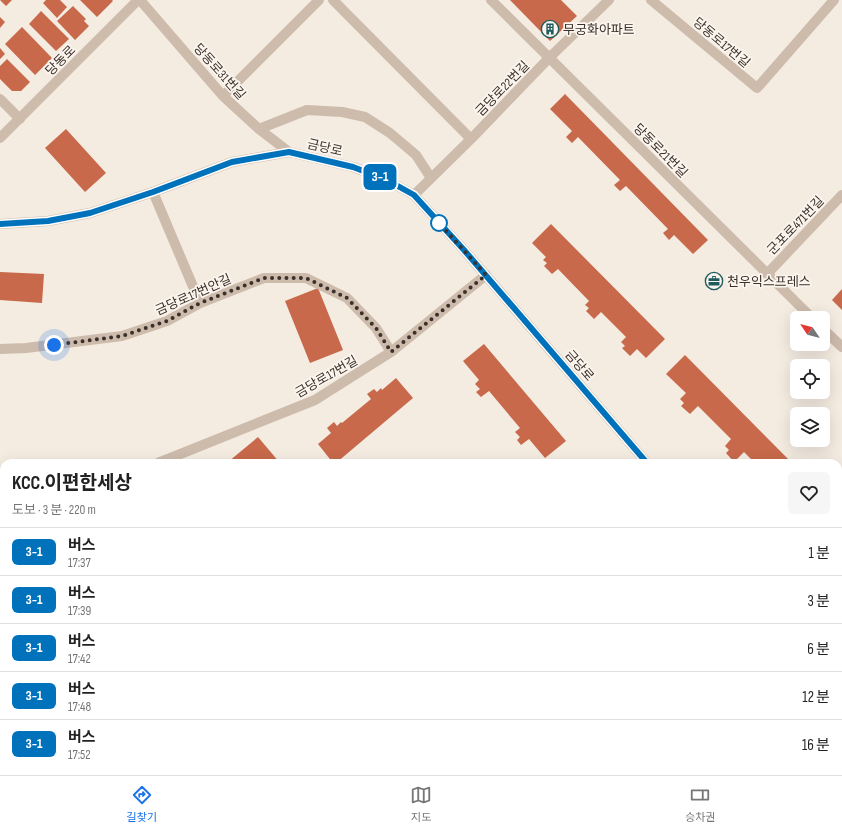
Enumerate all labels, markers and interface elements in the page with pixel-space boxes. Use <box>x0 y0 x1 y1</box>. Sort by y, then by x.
street label: 당동로17번길 <box>690 14 753 71</box>
building icon: 무궁화아파트 <box>540 19 560 39</box>
place label: 무궁화아파트 <box>563 22 635 38</box>
street label: 당동로31번길 <box>190 40 249 103</box>
street label: 당동로 <box>42 42 79 79</box>
street label: 금당로22번길 <box>472 58 533 120</box>
street label: 당동로21번길 <box>630 120 691 181</box>
street label: 금당로 <box>305 136 344 160</box>
line badge: 3-1 <box>357 164 403 190</box>
text: 3-1 <box>371 168 389 185</box>
street label: 군포로471번길 <box>764 193 828 258</box>
unlabelled marker <box>430 214 448 232</box>
street label: 금당로17번안길 <box>153 271 234 319</box>
office icon: 천우익스프레스 <box>704 271 724 291</box>
place label: 천우익스프레스 <box>727 274 811 290</box>
north arrow <box>790 311 830 351</box>
map controls <box>790 311 830 447</box>
your location <box>44 335 64 355</box>
street label: 금당로 <box>561 347 597 384</box>
street label: 금당로17번길 <box>292 353 361 401</box>
button: locate <box>790 359 830 399</box>
button: layers <box>790 407 830 447</box>
text: KCC.이편한세상 <box>12 472 132 495</box>
button: heart <box>788 472 830 514</box>
text: 도보 · 3 분 · 220 m <box>12 502 96 518</box>
text: 버스 <box>68 536 96 555</box>
text: 3-1 <box>25 543 43 560</box>
text: 1 분 <box>809 544 830 563</box>
text: 17:37 <box>68 555 91 571</box>
text: 버스 <box>68 584 96 603</box>
text: 3-1 <box>25 591 43 608</box>
text: 3 분 <box>808 592 830 611</box>
text: 17:39 <box>68 603 91 619</box>
text: 버스 <box>68 632 96 651</box>
text: 3-1 <box>25 639 43 656</box>
text: 6 분 <box>807 640 830 659</box>
text: 17:42 <box>68 651 91 667</box>
text: 버스 <box>68 680 96 699</box>
text: 3-1 <box>25 687 43 704</box>
text: 12 분 <box>802 688 830 707</box>
text: 17:48 <box>68 699 91 715</box>
text: 버스 <box>68 728 96 747</box>
text: 3-1 <box>25 735 43 752</box>
text: 16 분 <box>802 736 830 755</box>
text: 17:52 <box>68 747 91 763</box>
tab: 길찾기 <box>127 784 157 824</box>
tab: 지도 <box>410 784 432 824</box>
tab: 승차권 <box>685 784 715 824</box>

